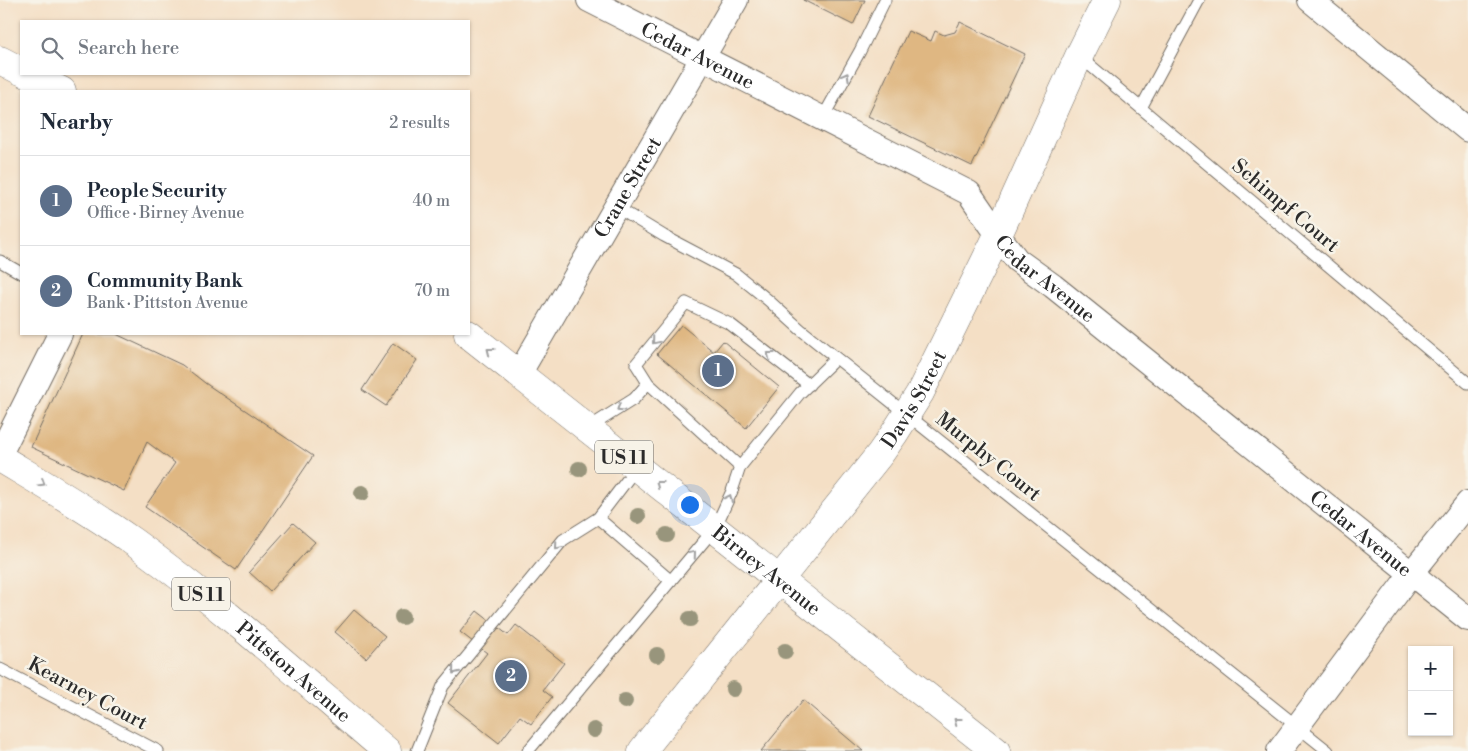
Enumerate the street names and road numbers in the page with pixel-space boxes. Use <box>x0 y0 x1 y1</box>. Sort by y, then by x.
street label: Cedar Avenue <box>636 17 758 96</box>
street label: Crane Street <box>590 133 668 243</box>
street label: Schimpf Court <box>1226 154 1344 258</box>
street label: Cedar Avenue <box>988 231 1100 329</box>
street label: Davis Street <box>877 347 953 454</box>
street label: Murphy Court <box>930 407 1046 507</box>
road number: US 11 <box>595 441 653 474</box>
street label: Cedar Avenue <box>1304 486 1416 583</box>
street label: Birney Avenue <box>706 520 825 622</box>
road number: US 11 <box>172 578 230 610</box>
street label: Pittston Avenue <box>230 617 356 729</box>
street label: Kearney Court <box>23 652 151 736</box>

